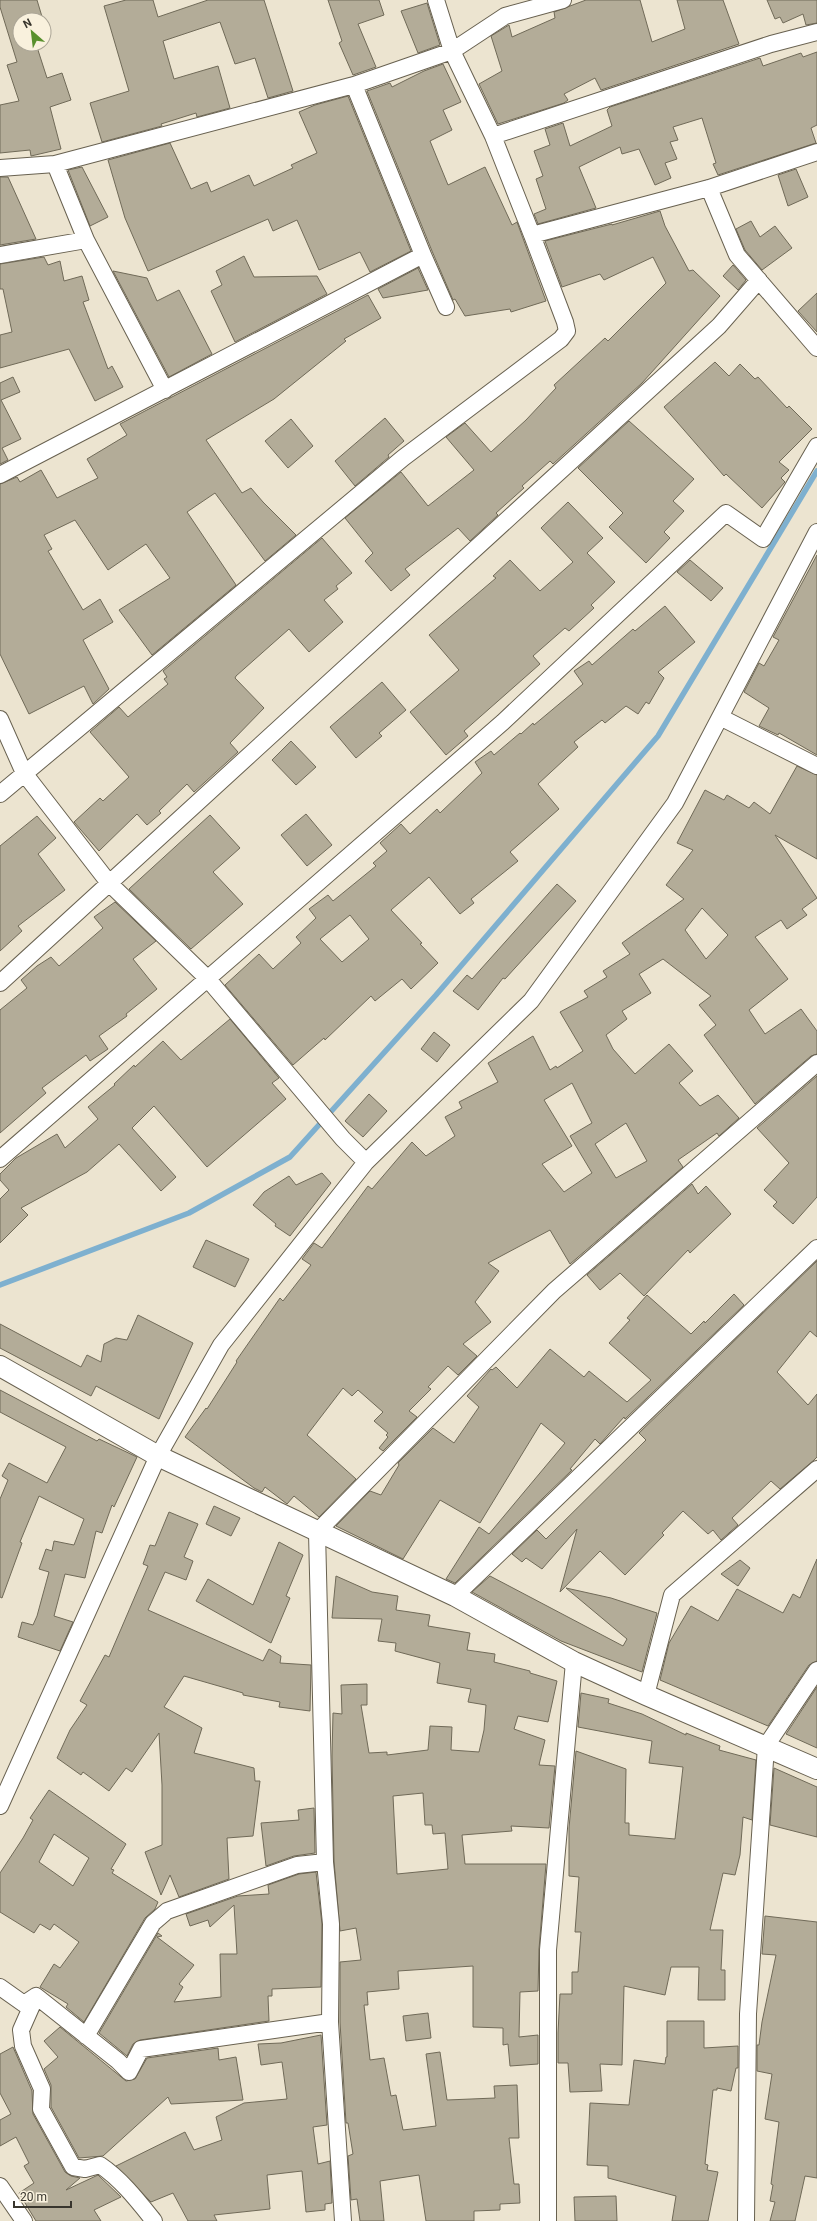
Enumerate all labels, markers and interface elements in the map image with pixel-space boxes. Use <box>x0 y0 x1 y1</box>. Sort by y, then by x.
north arrow <box>12 12 52 52</box>
text: N <box>21 16 34 31</box>
scale bar <box>14 2183 71 2209</box>
text: 20 m <box>20 2190 47 2204</box>

